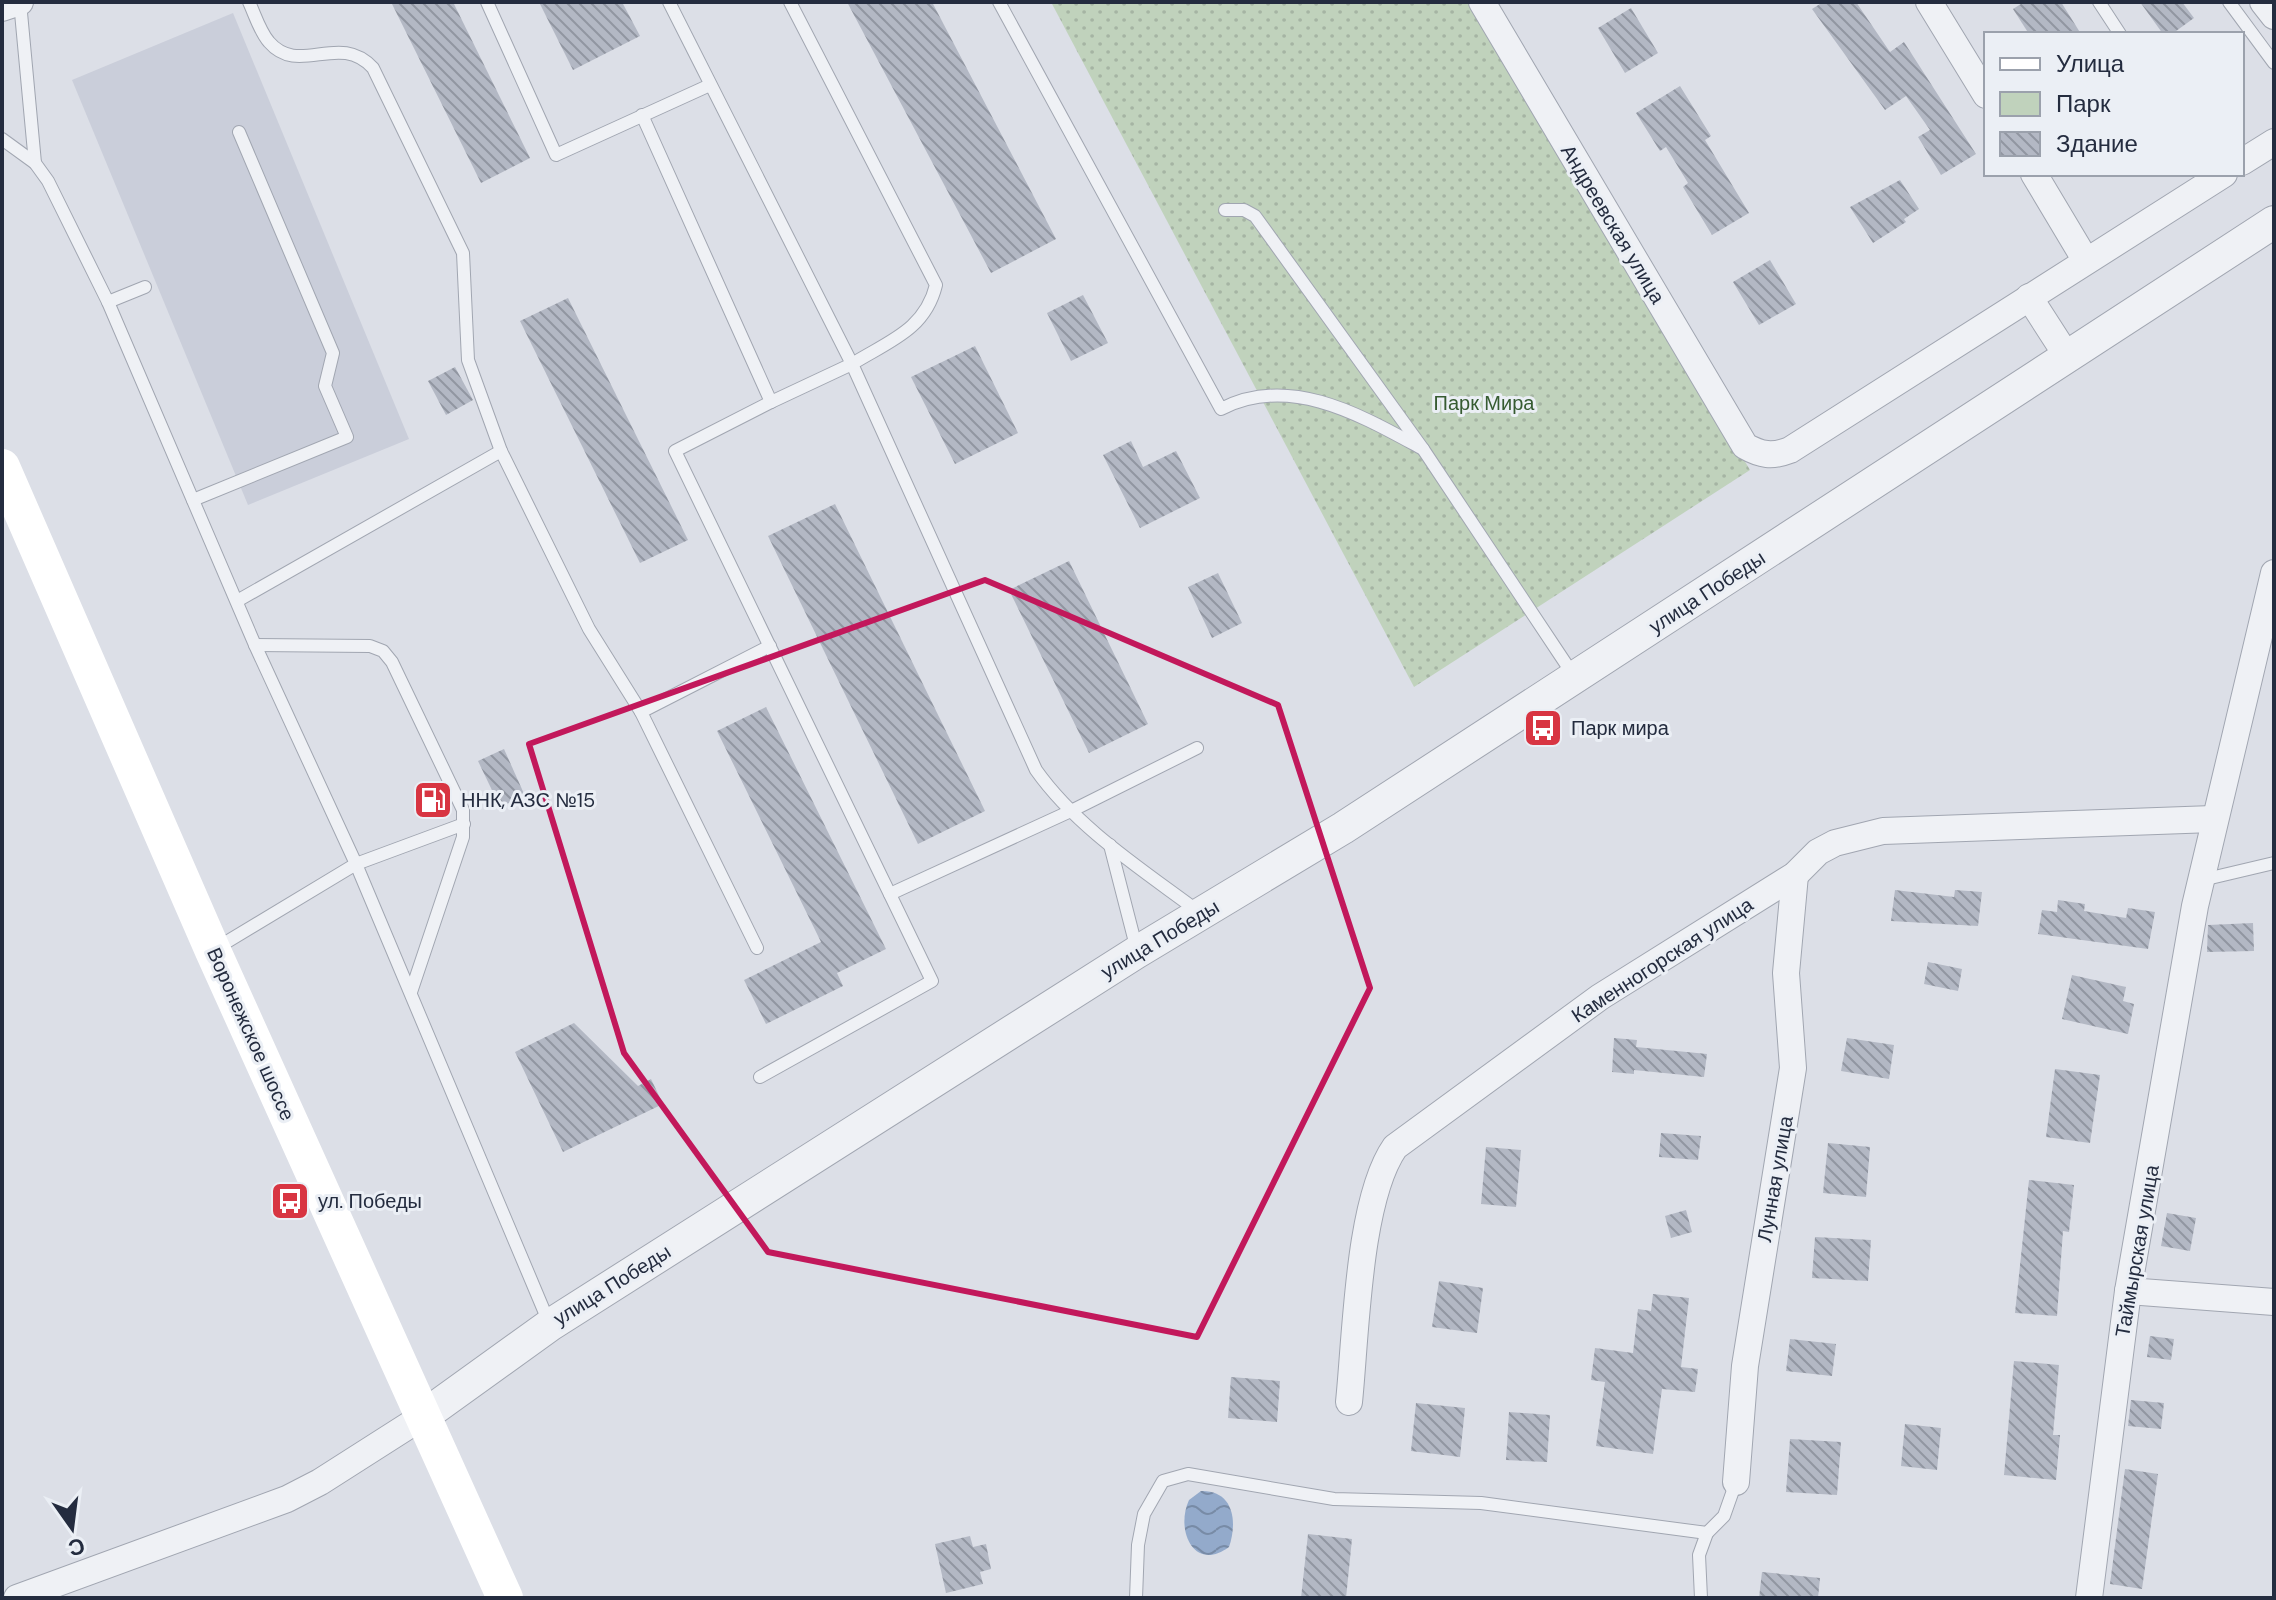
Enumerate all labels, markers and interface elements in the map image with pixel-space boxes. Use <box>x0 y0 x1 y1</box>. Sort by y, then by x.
legend <box>1984 32 2244 176</box>
text: Улица <box>2056 48 2125 79</box>
text: Парк <box>2056 88 2111 119</box>
text: Здание <box>2056 128 2138 159</box>
street label: Андреевская улица <box>1555 140 1671 309</box>
park label: Парк Мира <box>1434 390 1535 416</box>
street label: улица Победы <box>1644 545 1770 639</box>
bus stop icon: Парк мира <box>1522 707 1564 749</box>
place label: Парк мира <box>1571 715 1670 741</box>
fuel station icon: ННК, АЗС №15 <box>412 779 454 821</box>
place label: ННК, АЗС №15 <box>461 787 595 813</box>
street label: Каменногорская улица <box>1566 891 1758 1028</box>
street label: улица Победы <box>1096 893 1224 985</box>
street label: Воронежское шоссе <box>201 943 301 1125</box>
street label: Лунная улица <box>1751 1113 1799 1244</box>
street label: Таймырская улица <box>2109 1162 2165 1339</box>
bus stop icon: ул. Победы <box>269 1180 311 1222</box>
place label: ул. Победы <box>318 1188 422 1214</box>
street label: улица Победы <box>548 1239 676 1331</box>
north arrow <box>32 1488 112 1568</box>
text: С <box>65 1531 88 1563</box>

